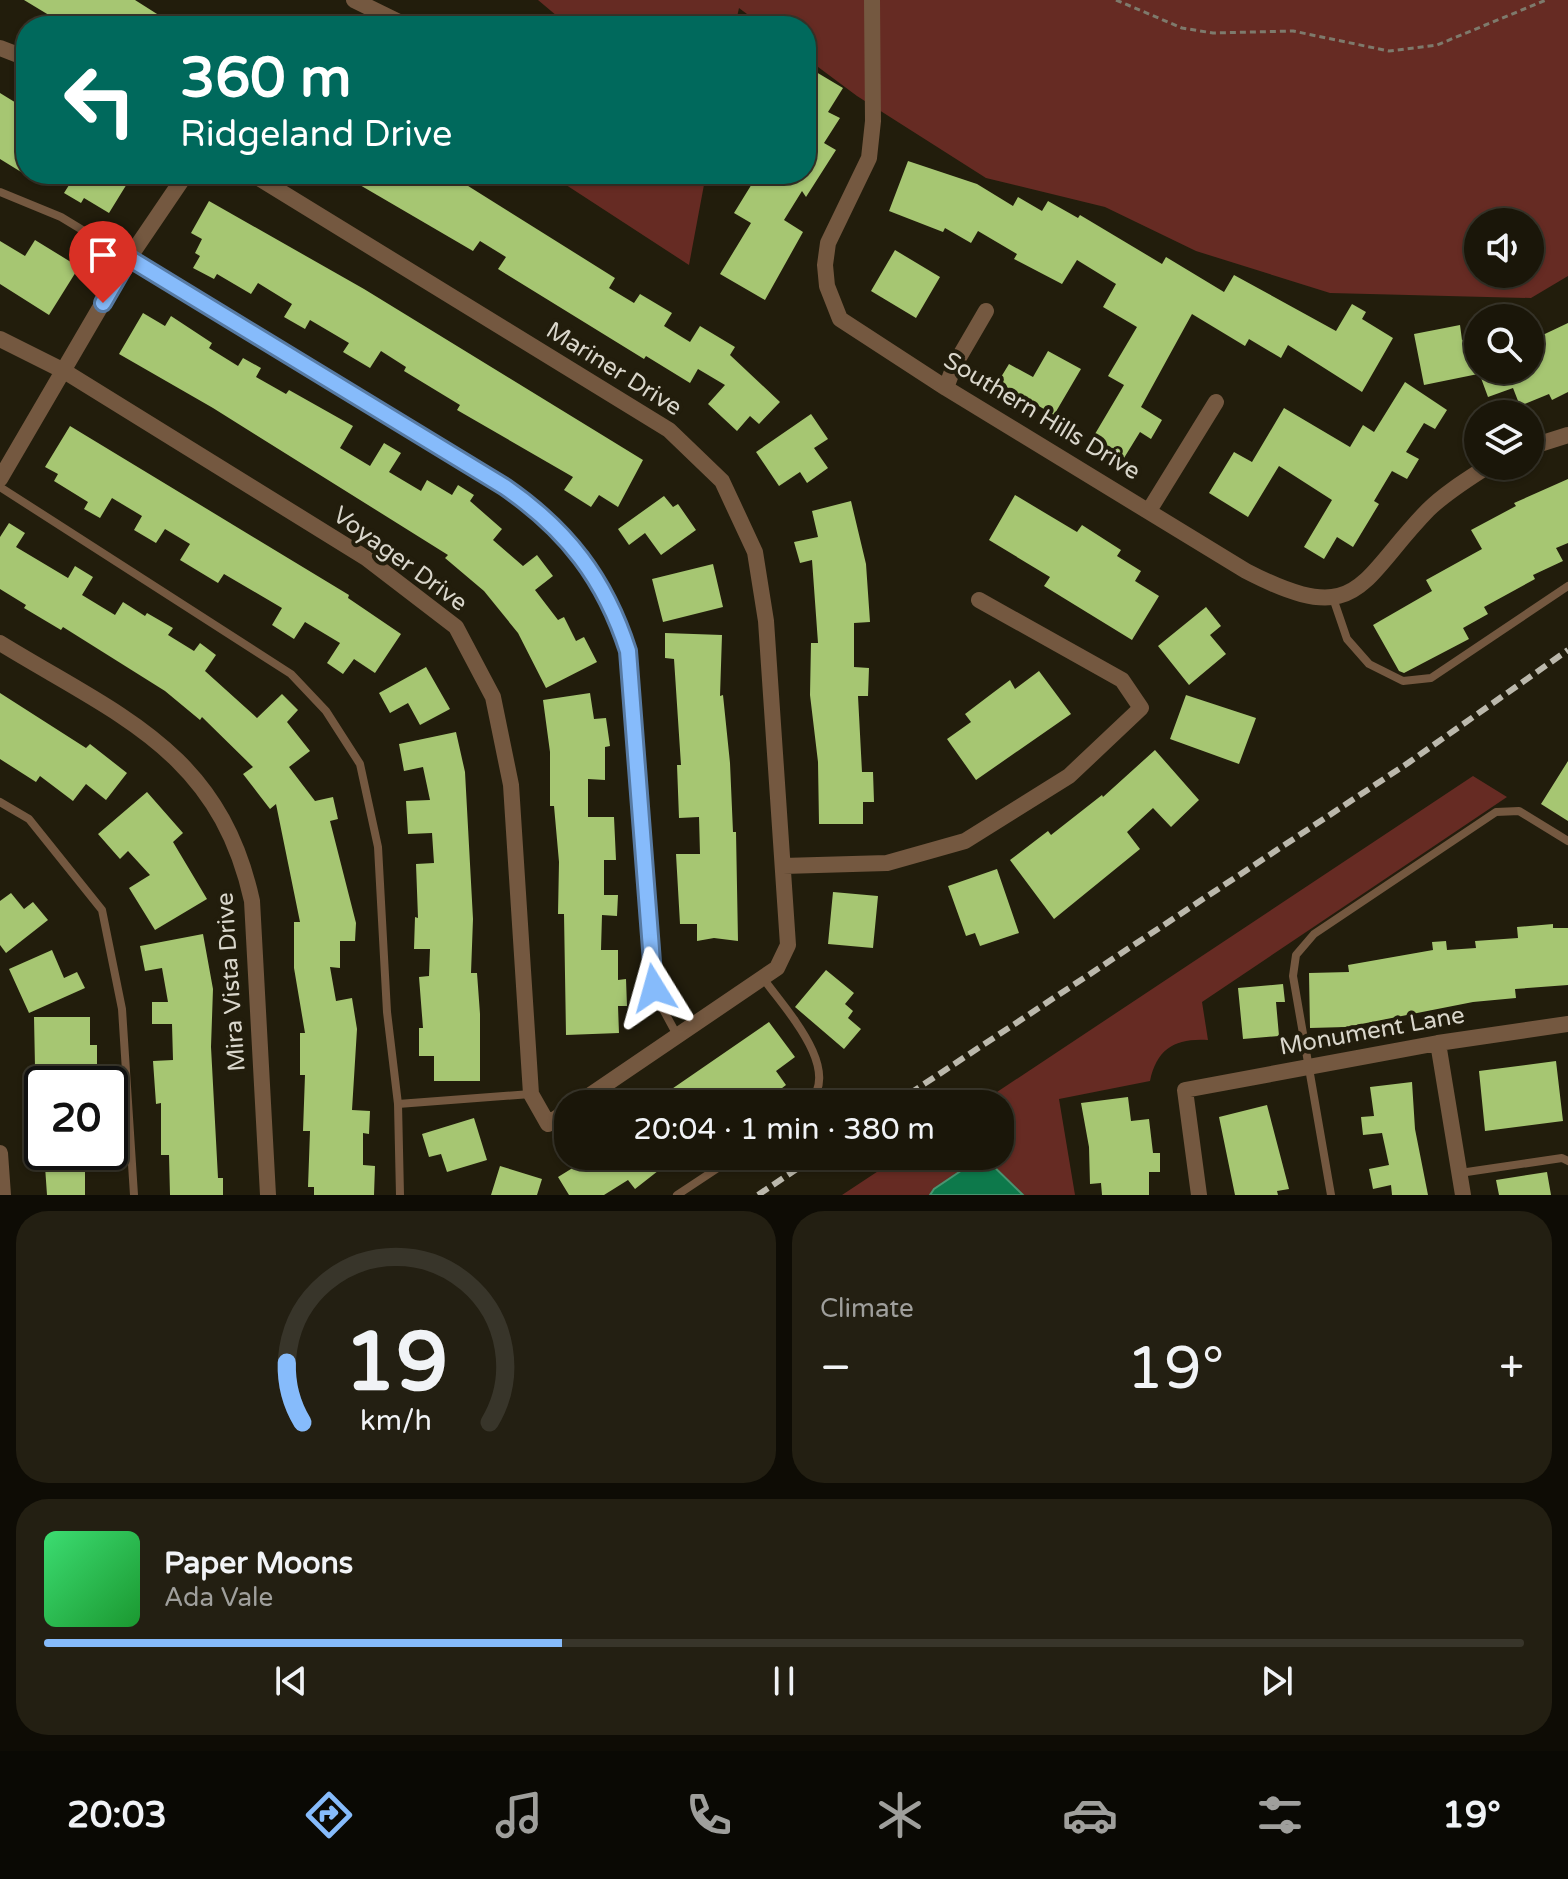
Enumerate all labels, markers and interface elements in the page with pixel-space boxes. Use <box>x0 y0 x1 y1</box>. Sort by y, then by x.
text: 360 m <box>180 45 351 112</box>
icon: left <box>48 48 152 152</box>
text: Ridgeland Drive <box>180 113 452 156</box>
map controls <box>1464 208 1544 480</box>
button: sound <box>1464 208 1544 288</box>
pin <box>69 221 137 303</box>
icon: arrive <box>81 233 125 277</box>
button: search <box>1464 304 1544 384</box>
street label: Mariner Drive <box>541 316 687 422</box>
street label: Southern Hills Drive <box>938 346 1146 486</box>
button: layers <box>1464 400 1544 480</box>
street label: Voyager Drive <box>327 500 473 618</box>
street label: Mira Vista Drive <box>210 891 252 1073</box>
position arrow <box>612 946 696 1030</box>
street label: Monument Lane <box>1277 1000 1467 1062</box>
speed limit sign: 20 <box>24 1066 128 1170</box>
text: 20:04 · 1 min · 380 m <box>633 1111 935 1148</box>
text: Climate <box>820 1293 914 1324</box>
text: 19 <box>344 1313 448 1413</box>
text: 19° <box>1126 1333 1224 1405</box>
text: − <box>820 1342 851 1395</box>
text: + <box>1499 1342 1524 1395</box>
text: km/h <box>360 1404 432 1438</box>
text: Paper Moons <box>164 1545 353 1582</box>
text: Ada Vale <box>164 1582 273 1613</box>
icon: previous <box>269 1659 313 1703</box>
icon: pause <box>762 1659 806 1703</box>
icon: next <box>1255 1659 1299 1703</box>
icon: directions <box>301 1787 357 1843</box>
icon: music <box>491 1787 547 1843</box>
icon: phone <box>681 1787 737 1843</box>
icon: climate <box>872 1787 928 1843</box>
icon: car <box>1062 1787 1118 1843</box>
icon: filters <box>1252 1787 1308 1843</box>
text: 20:03 <box>67 1794 167 1837</box>
text: 19° <box>1442 1794 1501 1837</box>

